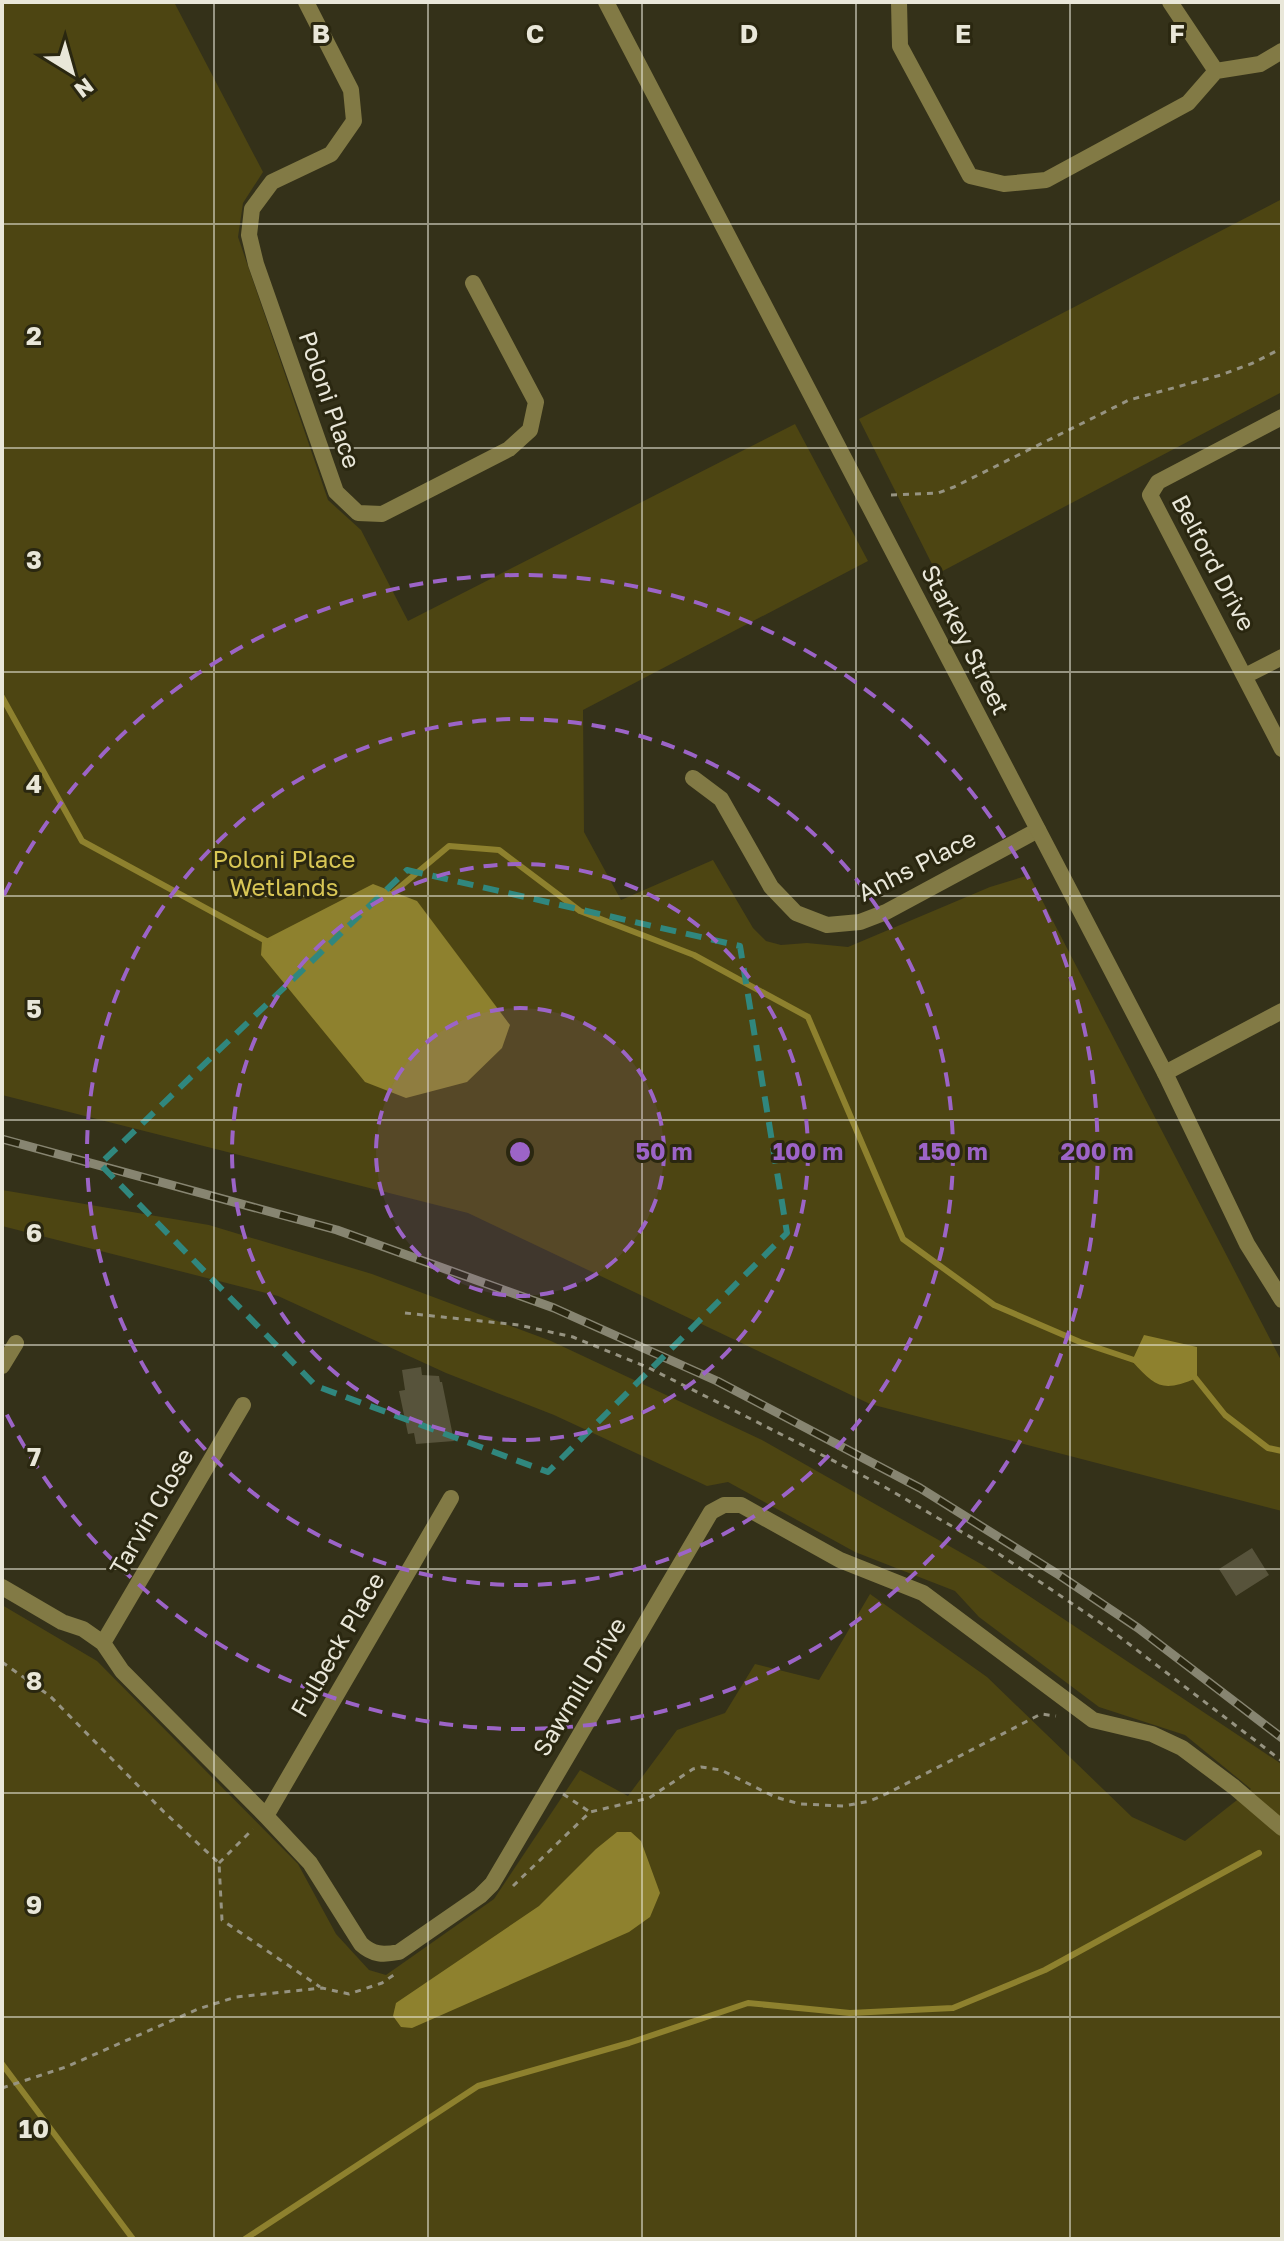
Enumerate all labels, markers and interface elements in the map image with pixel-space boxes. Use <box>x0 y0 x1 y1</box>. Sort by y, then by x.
text: B <box>312 18 330 49</box>
text: C <box>526 18 544 49</box>
text: D <box>740 18 758 49</box>
text: E <box>955 18 971 49</box>
text: F <box>1169 18 1185 49</box>
north arrow <box>32 32 112 112</box>
text: N <box>70 73 99 104</box>
text: 2 <box>26 320 42 351</box>
street label: Poloni Place <box>293 327 367 472</box>
street label: Belford Drive <box>1166 489 1262 635</box>
text: 3 <box>26 544 42 575</box>
street label: Starkey Street <box>916 559 1017 719</box>
text: 4 <box>26 768 42 799</box>
street label: Anhs Place <box>853 823 980 907</box>
park label: Poloni Place Wetlands <box>213 844 355 901</box>
text: 5 <box>26 993 42 1024</box>
text: 50 m <box>635 1136 693 1165</box>
text: 100 m <box>773 1136 843 1165</box>
text: 150 m <box>918 1136 988 1165</box>
text: 200 m <box>1061 1136 1133 1165</box>
centre of rings <box>506 1138 534 1166</box>
text: 6 <box>26 1217 42 1248</box>
text: 7 <box>27 1441 41 1472</box>
street label: Tarvin Close <box>103 1443 199 1580</box>
street label: Fulbeck Place <box>284 1567 390 1722</box>
street label: Sawmill Drive <box>526 1612 631 1761</box>
text: 8 <box>26 1665 42 1696</box>
text: 9 <box>26 1889 42 1920</box>
text: 10 <box>19 2113 49 2144</box>

